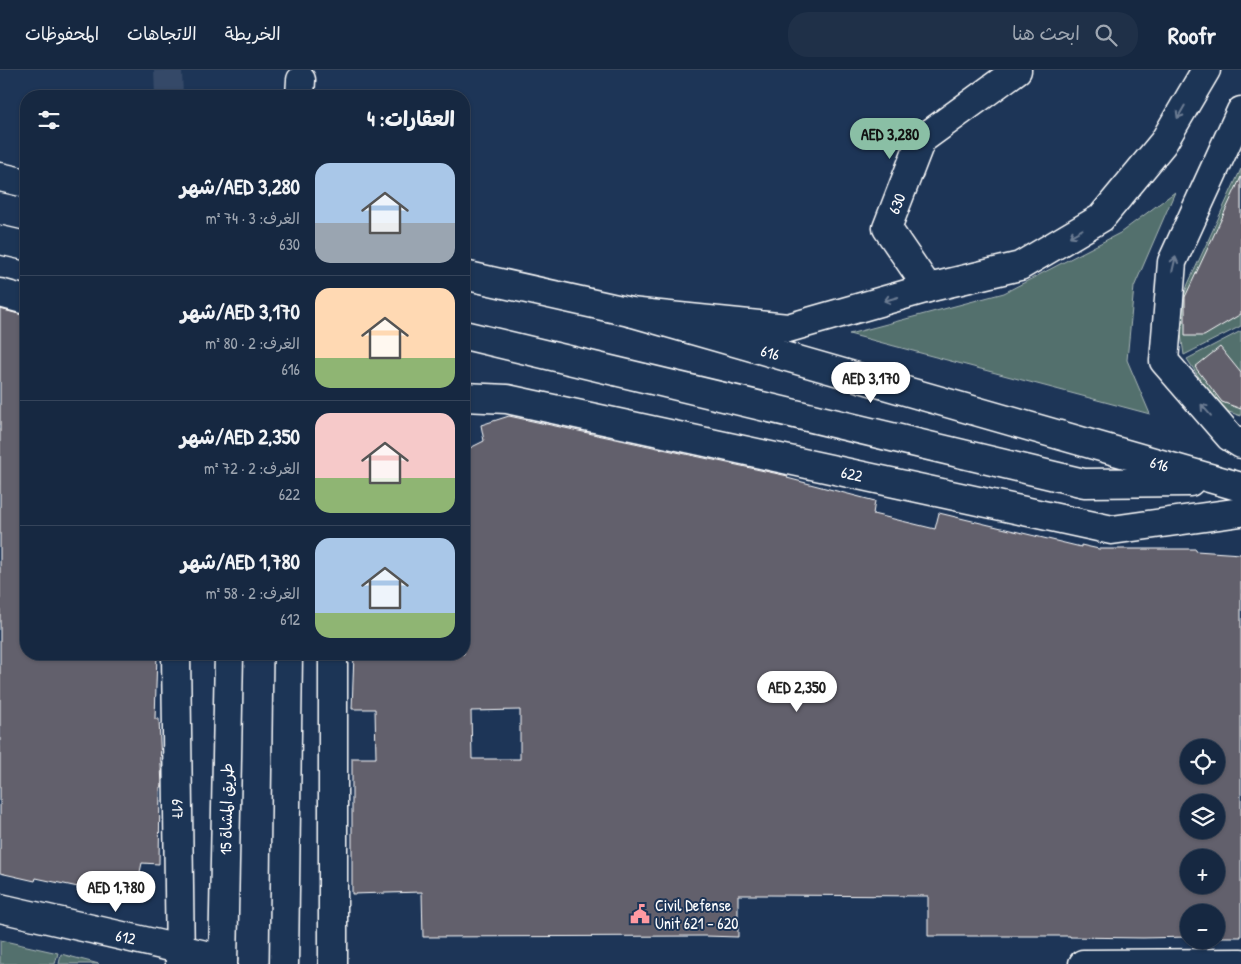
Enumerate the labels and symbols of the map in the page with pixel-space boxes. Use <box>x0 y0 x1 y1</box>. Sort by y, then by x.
one-way arrow <box>1176 105 1186 120</box>
pin: AED 3,280 <box>833 118 947 160</box>
street label: 630 <box>882 190 910 217</box>
one-way arrow <box>1068 228 1083 238</box>
one-way arrow <box>1169 256 1179 272</box>
one-way arrow <box>884 294 900 304</box>
street label: 616 <box>758 339 782 365</box>
pin: AED 3,170 <box>814 362 928 404</box>
one-way arrow <box>1201 404 1212 417</box>
street label: 616 <box>1148 451 1172 477</box>
street label: 622 <box>839 461 865 487</box>
pin: AED 2,350 <box>740 670 854 713</box>
street label: طريق المشاة 15 <box>214 763 238 855</box>
street label: 617 <box>167 799 189 819</box>
pin: AED 1,780 <box>59 870 173 913</box>
place label: Civil Defense Unit 621 - 620 <box>655 894 738 934</box>
public building icon: Civil Defense Unit 621 - 620 <box>629 903 651 925</box>
street label: 612 <box>114 924 138 950</box>

